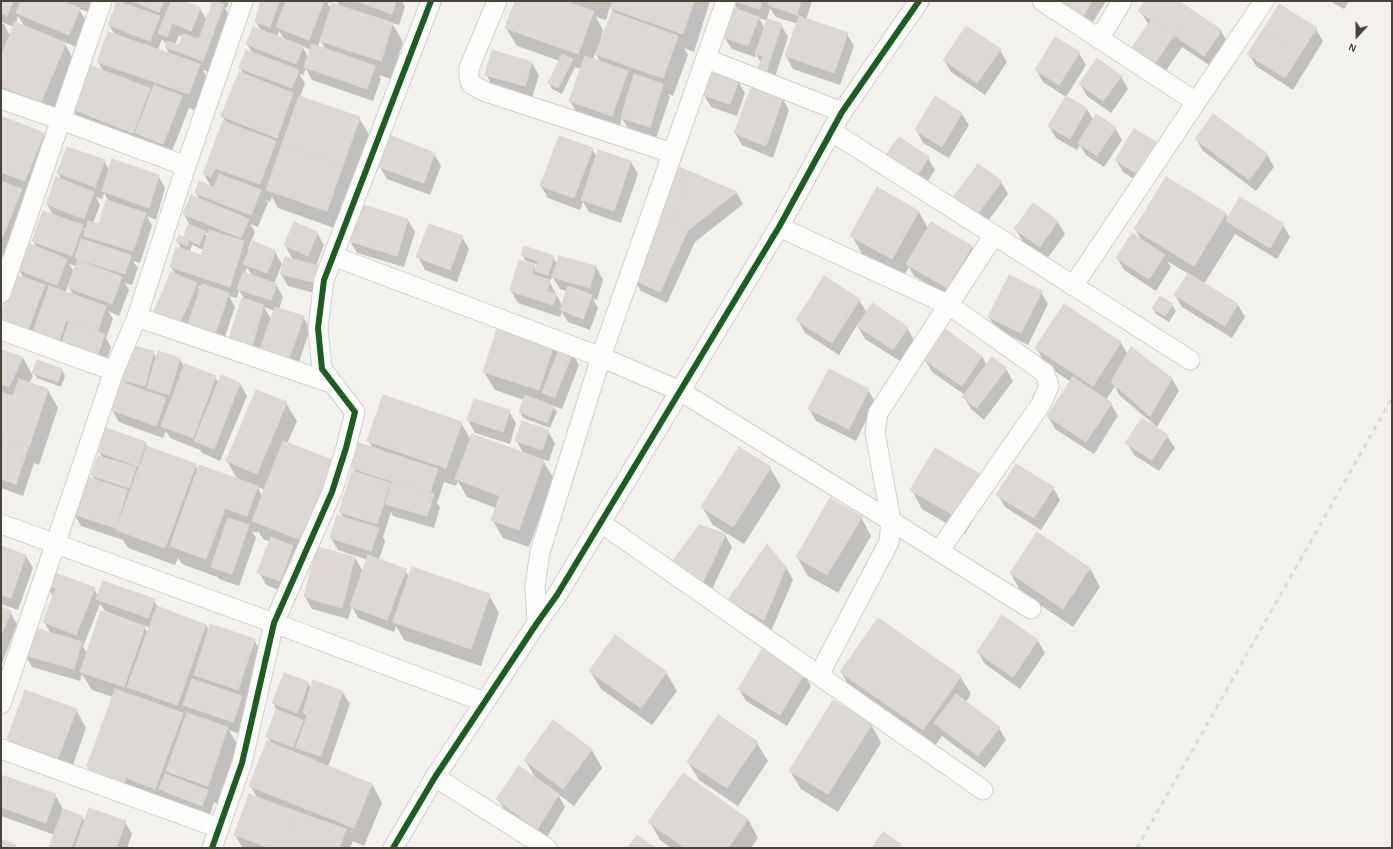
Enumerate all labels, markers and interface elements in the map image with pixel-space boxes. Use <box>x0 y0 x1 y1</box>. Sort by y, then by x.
north arrow <box>1337 16 1377 56</box>
text: N <box>1347 41 1358 54</box>

